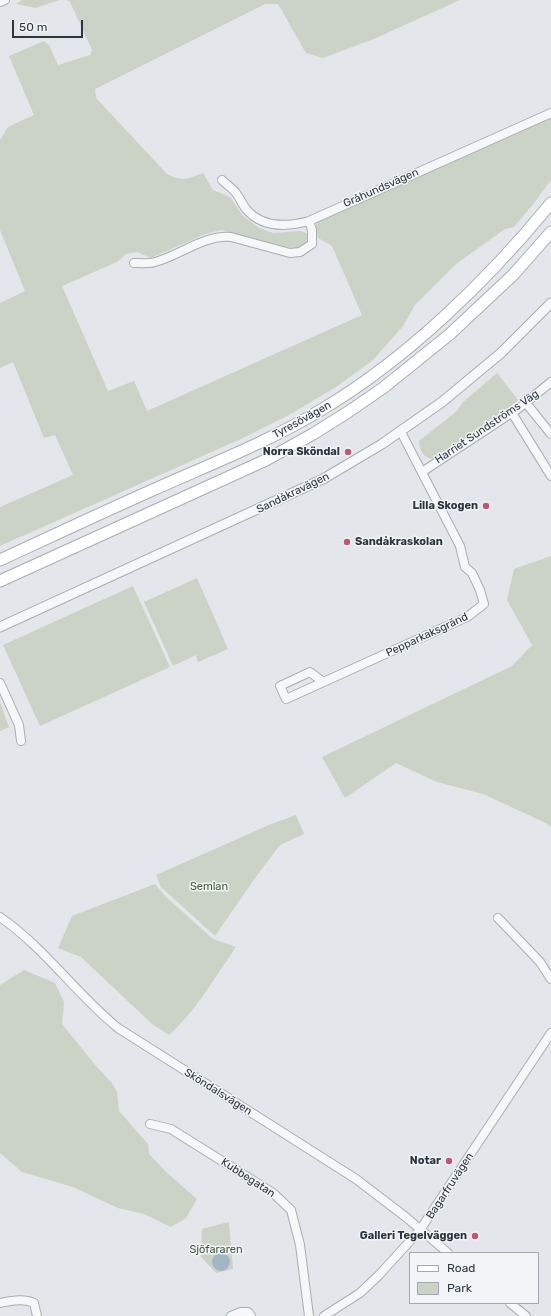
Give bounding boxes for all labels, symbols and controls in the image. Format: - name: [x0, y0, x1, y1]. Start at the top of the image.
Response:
- scale bar: [14, 12, 85, 38]
- text: 50 m: [19, 20, 47, 34]
- street label: Gråhundsvägen: [341, 166, 421, 210]
- street label: Harriet Sundströms Väg: [433, 387, 541, 467]
- street label: Tyresövägen: [270, 399, 334, 441]
- place label: Norra Sköndal: [263, 445, 340, 459]
- marker: Norra Sköndal: [343, 447, 353, 457]
- street label: Sandåkravägen: [254, 470, 332, 516]
- place label: Lilla Skogen: [412, 499, 478, 513]
- marker: Lilla Skogen: [481, 501, 491, 511]
- place label: Sandåkraskolan: [355, 535, 443, 549]
- marker: Sandåkraskolan: [342, 537, 352, 547]
- street label: Pepparkaksgränd: [384, 610, 470, 660]
- park label: Semlan: [190, 880, 228, 894]
- street label: Sköndalsvägen: [182, 1066, 254, 1118]
- street label: Bagarfruvägen: [424, 1150, 476, 1222]
- place label: Notar: [410, 1154, 441, 1168]
- street label: Kubbegatan: [218, 1156, 278, 1200]
- marker: Notar: [444, 1156, 454, 1166]
- place label: Galleri Tegelväggen: [360, 1229, 467, 1243]
- marker: Galleri Tegelväggen: [470, 1231, 480, 1241]
- park label: Sjöfararen: [189, 1243, 243, 1257]
- legend: [409, 1252, 539, 1304]
- text: Road: [447, 1261, 475, 1275]
- text: Park: [447, 1281, 472, 1295]

